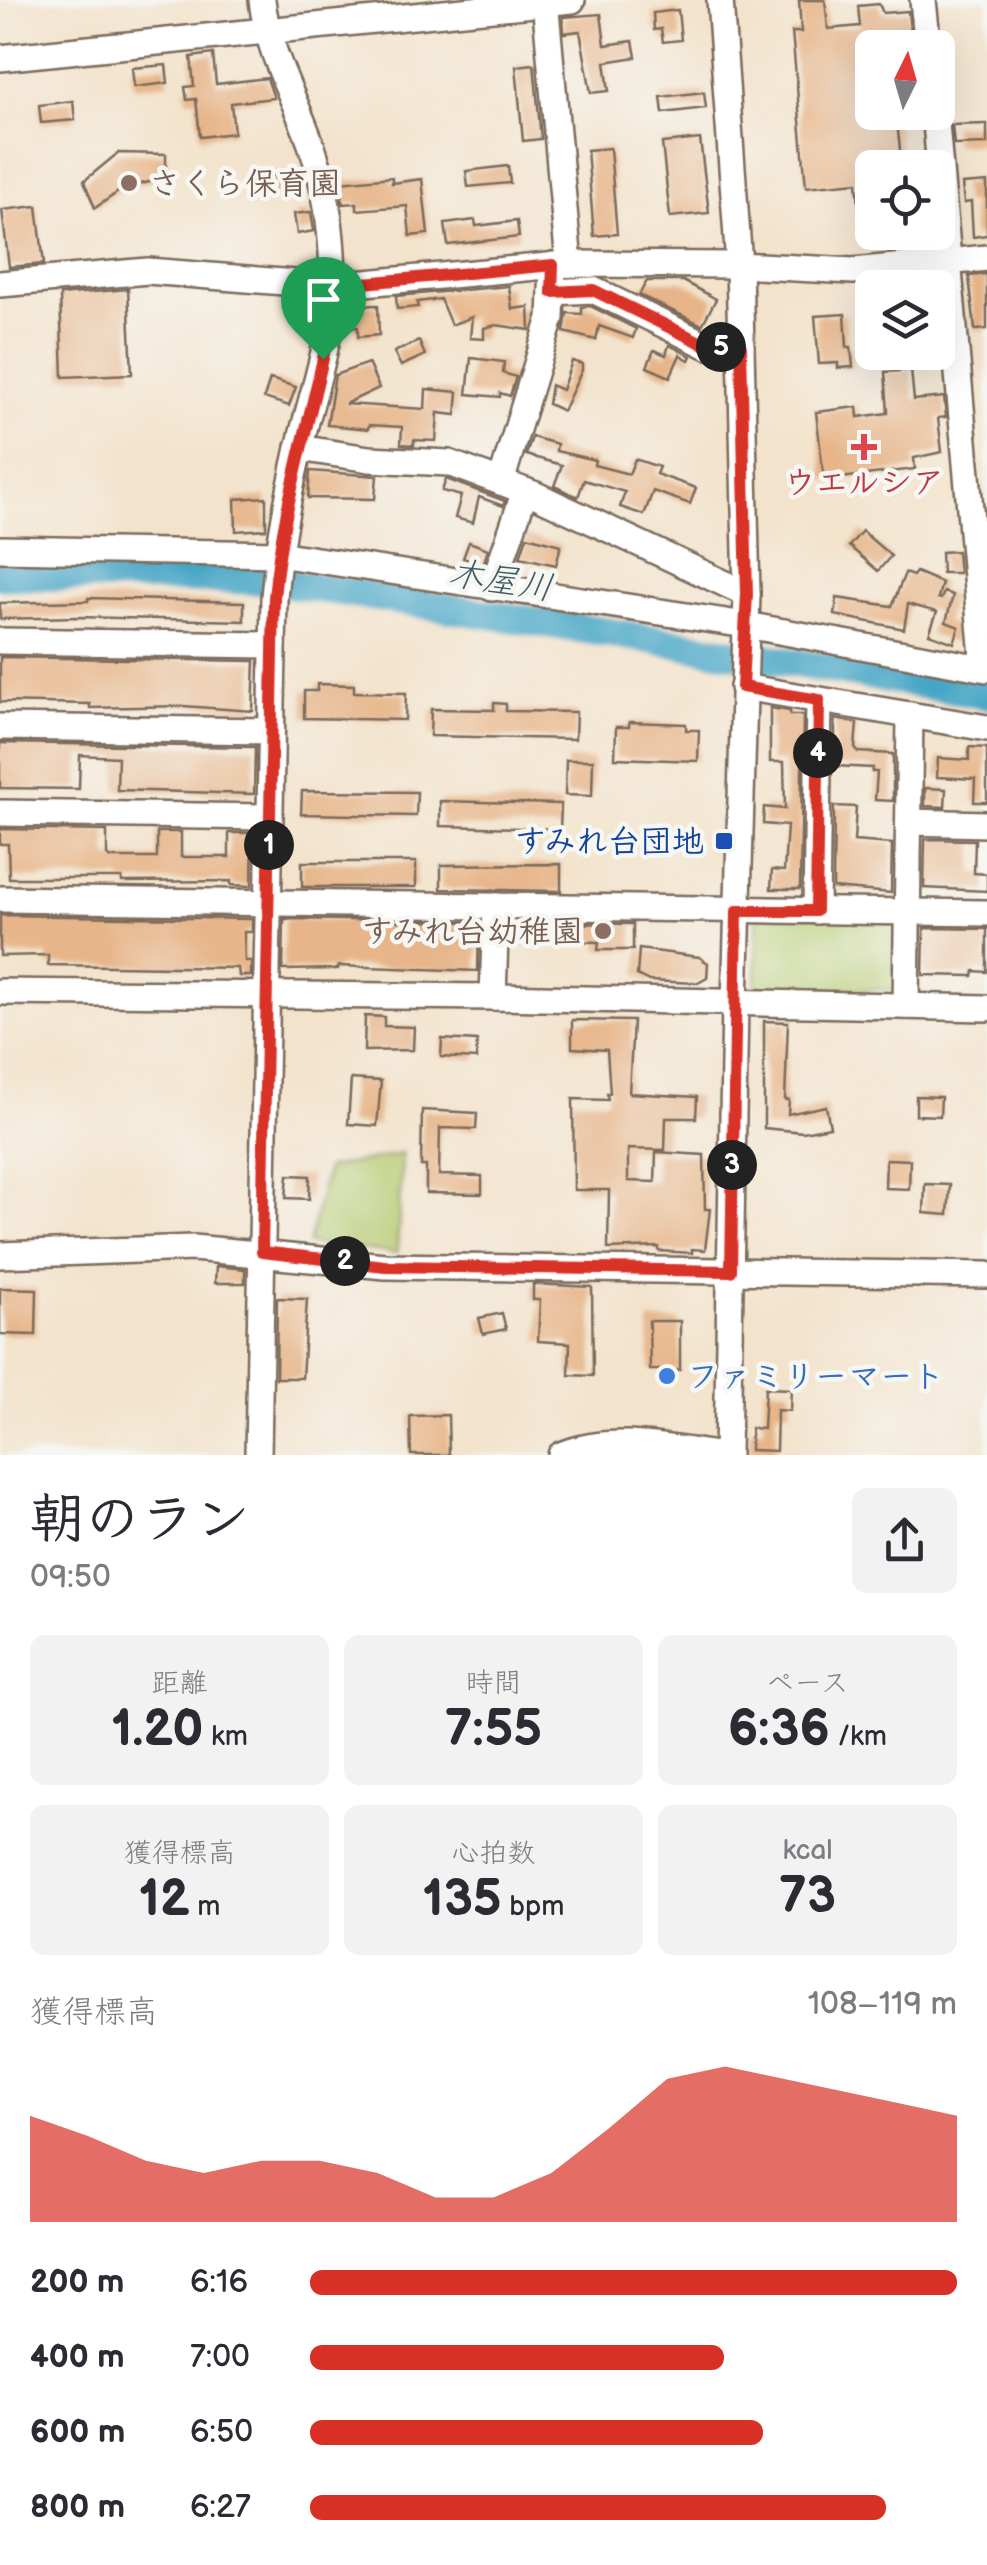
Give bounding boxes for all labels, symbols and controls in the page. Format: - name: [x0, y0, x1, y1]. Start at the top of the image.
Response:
- north arrow: [855, 30, 955, 130]
- map controls: [855, 30, 955, 370]
- button: locate: [855, 150, 955, 250]
- place label: さくら保育園: [149, 165, 341, 204]
- marker: さくら保育園: [118, 172, 140, 194]
- pin: [281, 257, 366, 360]
- button: layers: [855, 270, 955, 370]
- icon: arrive: [296, 272, 351, 327]
- pin: 5: [696, 322, 746, 372]
- text: 5: [713, 330, 729, 363]
- marker: ウエルシア: [853, 436, 875, 458]
- place label: ウエルシア: [784, 464, 944, 503]
- water label: 木屋川: [446, 552, 556, 611]
- pin: 4: [793, 728, 843, 778]
- text: 4: [810, 736, 826, 769]
- pin: 1: [244, 820, 294, 870]
- place label: すみれ台団地: [515, 823, 704, 862]
- text: 1: [263, 828, 275, 861]
- marker: すみれ台団地: [713, 830, 735, 852]
- place label: すみれ台幼稚園: [362, 913, 583, 952]
- marker: すみれ台幼稚園: [592, 920, 614, 942]
- pin: 3: [707, 1140, 757, 1190]
- text: 3: [724, 1148, 740, 1181]
- pin: 2: [320, 1236, 370, 1286]
- text: 2: [337, 1244, 353, 1277]
- place label: ファミリーマート: [687, 1358, 944, 1397]
- marker: ファミリーマート: [656, 1365, 678, 1387]
- text: 朝のラン: [30, 1487, 250, 1554]
- button: share: [852, 1488, 957, 1593]
- text: 09:50: [30, 1558, 111, 1597]
- text: 距離: [151, 1667, 208, 1700]
- text: 時間: [465, 1667, 522, 1700]
- text: ペース: [766, 1667, 849, 1700]
- text: 1.20: [111, 1700, 203, 1760]
- text: 7:55: [445, 1700, 542, 1760]
- text: 6:36: [728, 1700, 830, 1760]
- text: km: [203, 1720, 248, 1753]
- text: /km: [830, 1720, 887, 1753]
- text: kcal: [782, 1834, 833, 1867]
- text: 獲得標高: [123, 1837, 236, 1870]
- text: 心拍数: [451, 1837, 536, 1870]
- text: 73: [779, 1867, 836, 1927]
- text: 12: [139, 1870, 190, 1930]
- text: 135: [423, 1870, 502, 1930]
- text: m: [190, 1890, 220, 1923]
- text: bpm: [502, 1890, 564, 1923]
- text: 108–119 m: [808, 1985, 957, 2024]
- text: 獲得標高: [30, 1993, 158, 2032]
- text: 200 m: [30, 2263, 124, 2302]
- text: 6:16: [190, 2263, 248, 2302]
- text: 400 m: [30, 2338, 125, 2377]
- text: 7:00: [190, 2338, 250, 2377]
- text: 600 m: [30, 2413, 125, 2452]
- text: 6:50: [190, 2413, 253, 2452]
- text: 800 m: [30, 2488, 125, 2527]
- text: 6:27: [190, 2488, 251, 2527]

